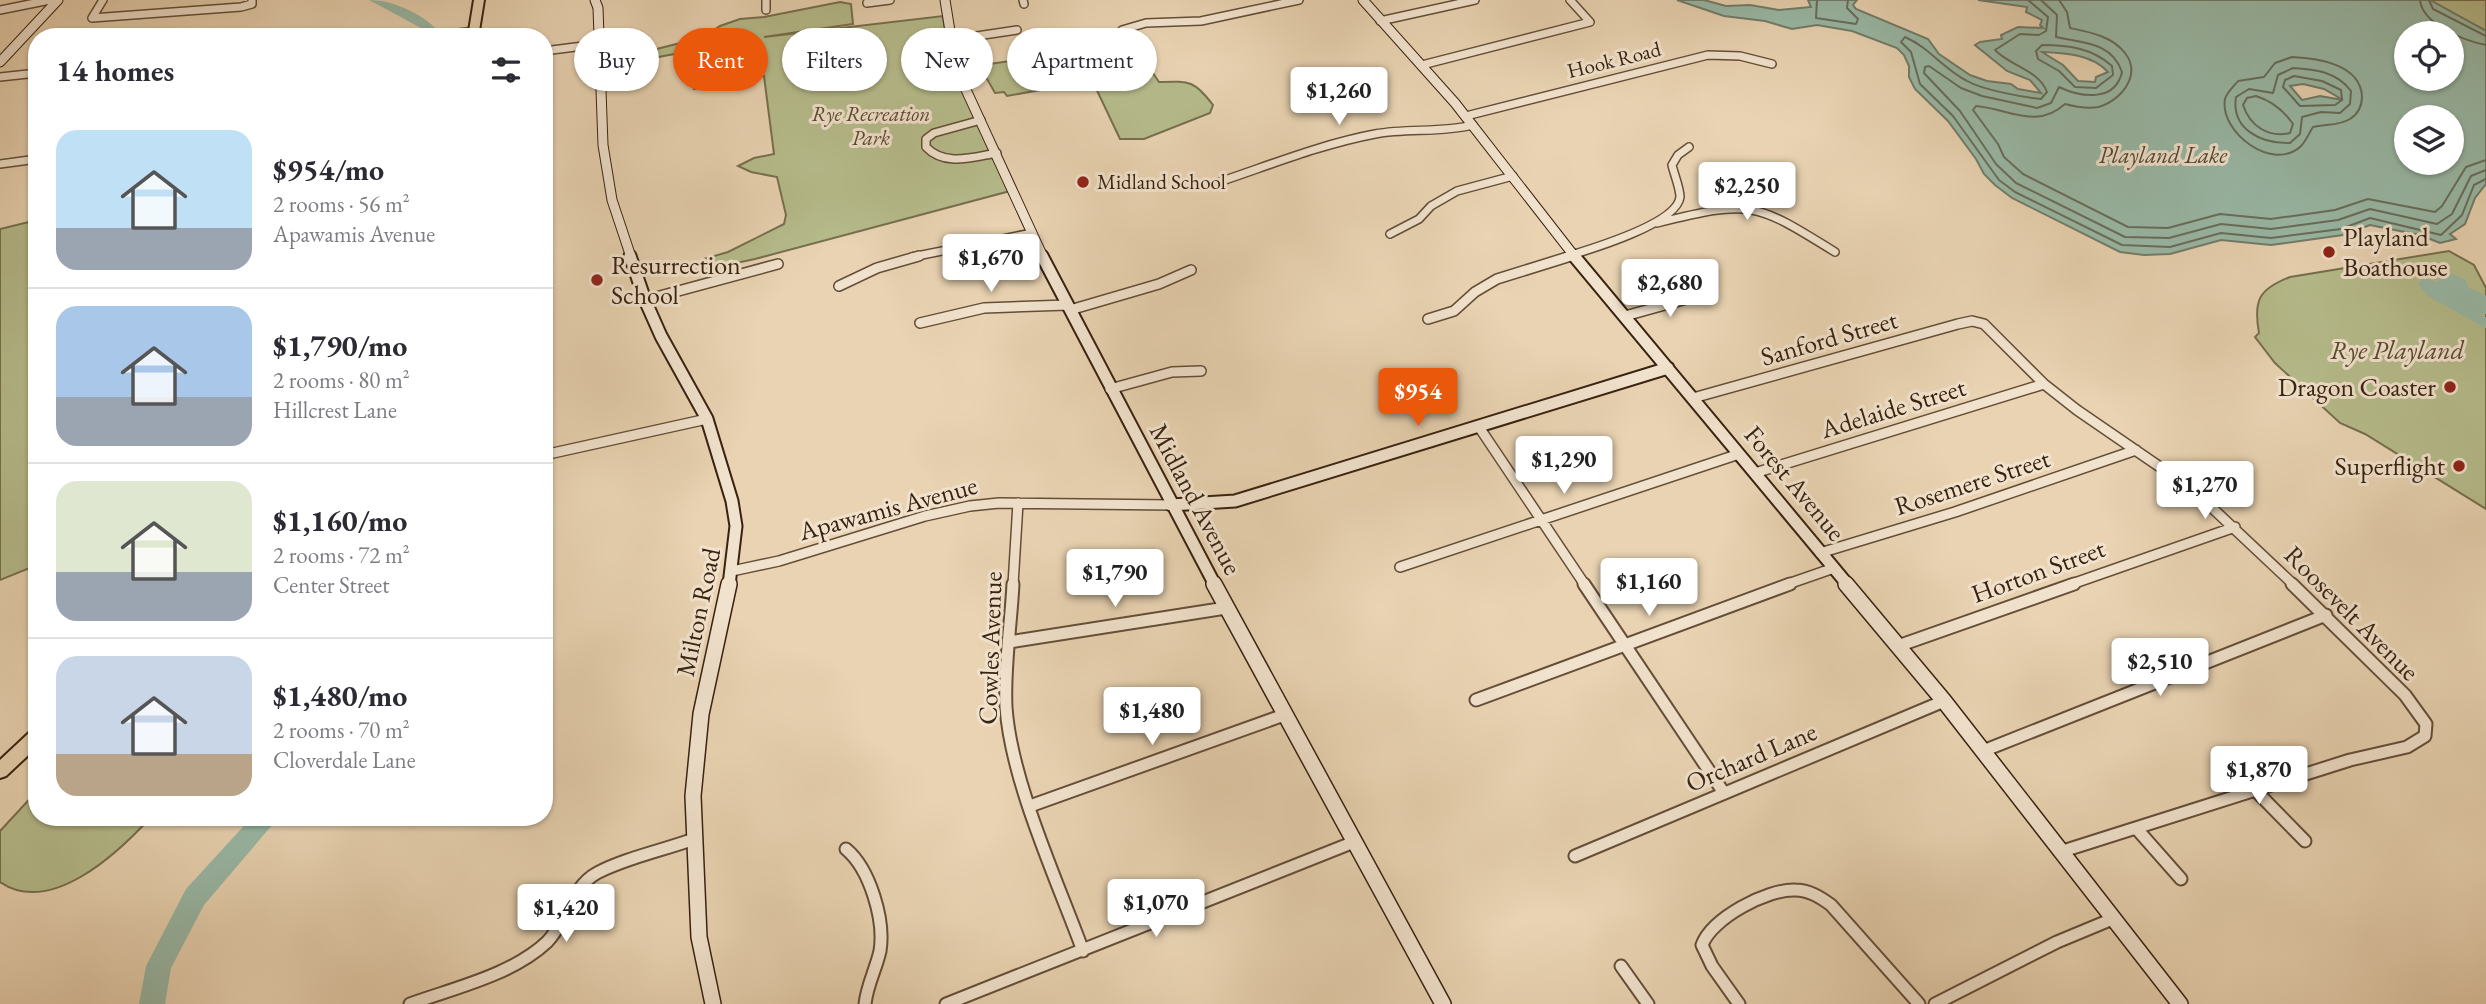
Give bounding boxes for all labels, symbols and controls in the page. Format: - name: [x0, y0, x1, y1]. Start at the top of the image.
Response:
- map controls: [2394, 21, 2464, 175]
- button: locate: [2394, 21, 2464, 91]
- chip: Buy: [574, 28, 659, 91]
- chip: Rent: [673, 28, 768, 91]
- chip: Filters: [782, 28, 887, 91]
- chip: New: [901, 28, 993, 91]
- chip: Apartment: [1007, 28, 1157, 91]
- street label: Hook Road: [1564, 35, 1664, 84]
- text: 14 homes: [56, 51, 174, 90]
- icon: filters: [487, 51, 525, 89]
- pin: $1,260: [1282, 68, 1396, 127]
- text: $1,260: [1307, 75, 1371, 105]
- park label: Rye Recreation Park: [812, 100, 930, 151]
- button: layers: [2394, 105, 2464, 175]
- water label: Playland Lake: [2099, 140, 2228, 170]
- text: $954/mo: [273, 150, 384, 189]
- icon: home: [112, 158, 196, 242]
- pin: $2,250: [1690, 162, 1804, 222]
- place label: Midland School: [1097, 168, 1226, 195]
- text: $2,250: [1715, 170, 1779, 200]
- marker: Midland School: [1075, 174, 1091, 190]
- text: 2 rooms · 56 m²: [273, 189, 410, 219]
- text: Apawamis Avenue: [273, 219, 435, 249]
- place label: Playland Boathouse: [2343, 220, 2448, 284]
- pin: $1,670: [934, 234, 1048, 294]
- text: $1,670: [959, 242, 1023, 272]
- marker: Playland Boathouse: [2321, 244, 2337, 260]
- place label: Resurrection School: [611, 248, 741, 312]
- pin: $2,680: [1613, 260, 1727, 319]
- text: $2,680: [1638, 267, 1702, 297]
- marker: Resurrection School: [589, 272, 605, 288]
- street label: Sanford Street: [1757, 302, 1901, 374]
- text: $1,790/mo: [273, 326, 407, 365]
- park label: Rye Playland: [2330, 333, 2465, 367]
- icon: home: [112, 334, 196, 418]
- text: 2 rooms · 80 m²: [273, 365, 410, 395]
- pin: $954: [1377, 368, 1459, 428]
- street label: Adelaide Street: [1815, 370, 1970, 446]
- place label: Dragon Coaster: [2278, 370, 2436, 404]
- text: $954: [1394, 376, 1442, 406]
- marker: Dragon Coaster: [2442, 379, 2458, 395]
- text: Hillcrest Lane: [273, 395, 397, 425]
- street label: Midland Avenue: [1142, 418, 1250, 580]
- street label: Forest Avenue: [1737, 418, 1853, 548]
- pin: $1,290: [1507, 436, 1621, 496]
- street label: Rosemere Street: [1890, 441, 2054, 523]
- text: $1,290: [1532, 444, 1596, 474]
- place label: Superflight: [2334, 449, 2445, 483]
- marker: Superflight: [2451, 458, 2467, 474]
- pin: $1,270: [2148, 462, 2262, 521]
- street label: Apawamis Avenue: [794, 468, 981, 548]
- text: $1,270: [2173, 469, 2237, 499]
- text: $1,160/mo: [273, 501, 407, 540]
- icon: home: [112, 509, 196, 593]
- street label: Horton Street: [1967, 531, 2109, 611]
- street label: Roosevelt Avenue: [2277, 538, 2427, 688]
- text: 2 rooms · 72 m²: [273, 540, 410, 570]
- street label: Milton Road: [668, 544, 728, 679]
- pin: $1,790: [1058, 550, 1172, 609]
- text: $1,790: [1083, 557, 1147, 587]
- pin: $1,160: [1592, 558, 1706, 618]
- text: $1,160: [1617, 566, 1681, 596]
- text: Center Street: [273, 570, 389, 600]
- street label: Cowles Avenue: [970, 571, 1010, 725]
- pin: $2,510: [2103, 638, 2217, 698]
- text: $2,510: [2128, 646, 2192, 676]
- text: $1,480/mo: [273, 676, 407, 715]
- icon: home: [112, 684, 196, 768]
- pin: $1,480: [1095, 688, 1209, 747]
- text: $1,480: [1120, 695, 1184, 725]
- street label: Orchard Lane: [1680, 714, 1822, 800]
- text: 2 rooms · 70 m²: [273, 715, 410, 745]
- text: Cloverdale Lane: [273, 745, 416, 775]
- pin: $1,870: [2202, 746, 2316, 806]
- text: $1,870: [2227, 754, 2291, 784]
- pin: $1,070: [1099, 880, 1213, 939]
- pin: $1,420: [509, 884, 623, 944]
- text: $1,070: [1124, 887, 1188, 917]
- text: $1,420: [534, 892, 598, 922]

